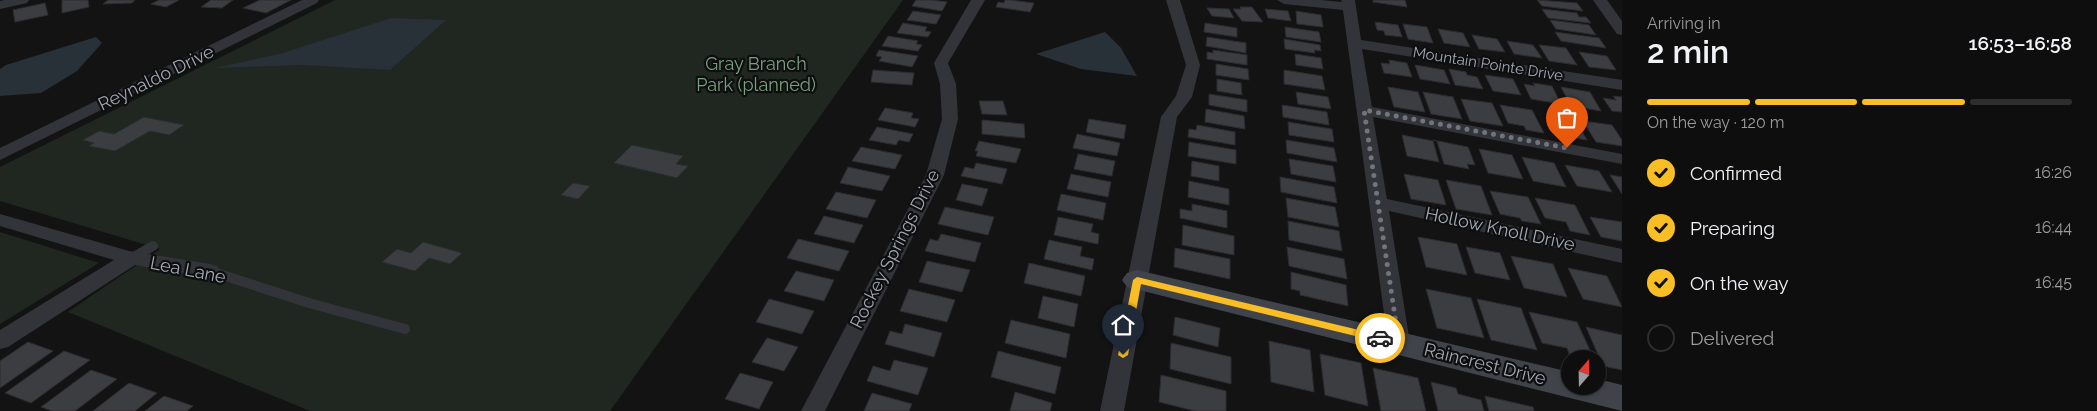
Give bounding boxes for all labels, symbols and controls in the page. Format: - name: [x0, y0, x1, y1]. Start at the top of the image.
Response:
- text: Arriving in: [1647, 14, 1721, 33]
- text: 16:53–16:58: [1969, 32, 2072, 54]
- text: 2 min: [1647, 33, 1729, 70]
- street label: Reynaldo Drive: [94, 40, 217, 115]
- street label: Mountain Pointe Drive: [1412, 43, 1565, 85]
- park label: Gray Branch Park (planned): [696, 53, 816, 95]
- pin: [1546, 97, 1588, 148]
- icon: bag: [1553, 104, 1581, 132]
- text: On the way · 120 m: [1647, 113, 1785, 132]
- icon: check: [1647, 159, 1675, 187]
- text: Confirmed: [1690, 162, 1782, 184]
- text: 16:26: [2035, 163, 2072, 182]
- street label: Rockey Springs Drive: [845, 165, 944, 332]
- street label: Hollow Knoll Drive: [1423, 202, 1577, 255]
- icon: check: [1647, 214, 1675, 242]
- text: Preparing: [1690, 217, 1775, 239]
- text: 16:44: [2035, 218, 2072, 237]
- street label: Lea Lane: [148, 252, 228, 287]
- icon: check: [1647, 269, 1675, 297]
- text: On the way: [1690, 272, 1789, 294]
- text: 16:45: [2035, 273, 2072, 292]
- pin: [1102, 304, 1144, 355]
- icon: home: [1109, 311, 1137, 339]
- courier: [1355, 313, 1405, 363]
- icon: car: [1366, 324, 1394, 352]
- text: Delivered: [1690, 327, 1774, 349]
- street label: Raincrest Drive: [1422, 338, 1549, 389]
- north arrow: [1561, 350, 1606, 395]
- map controls: [1561, 350, 1606, 395]

